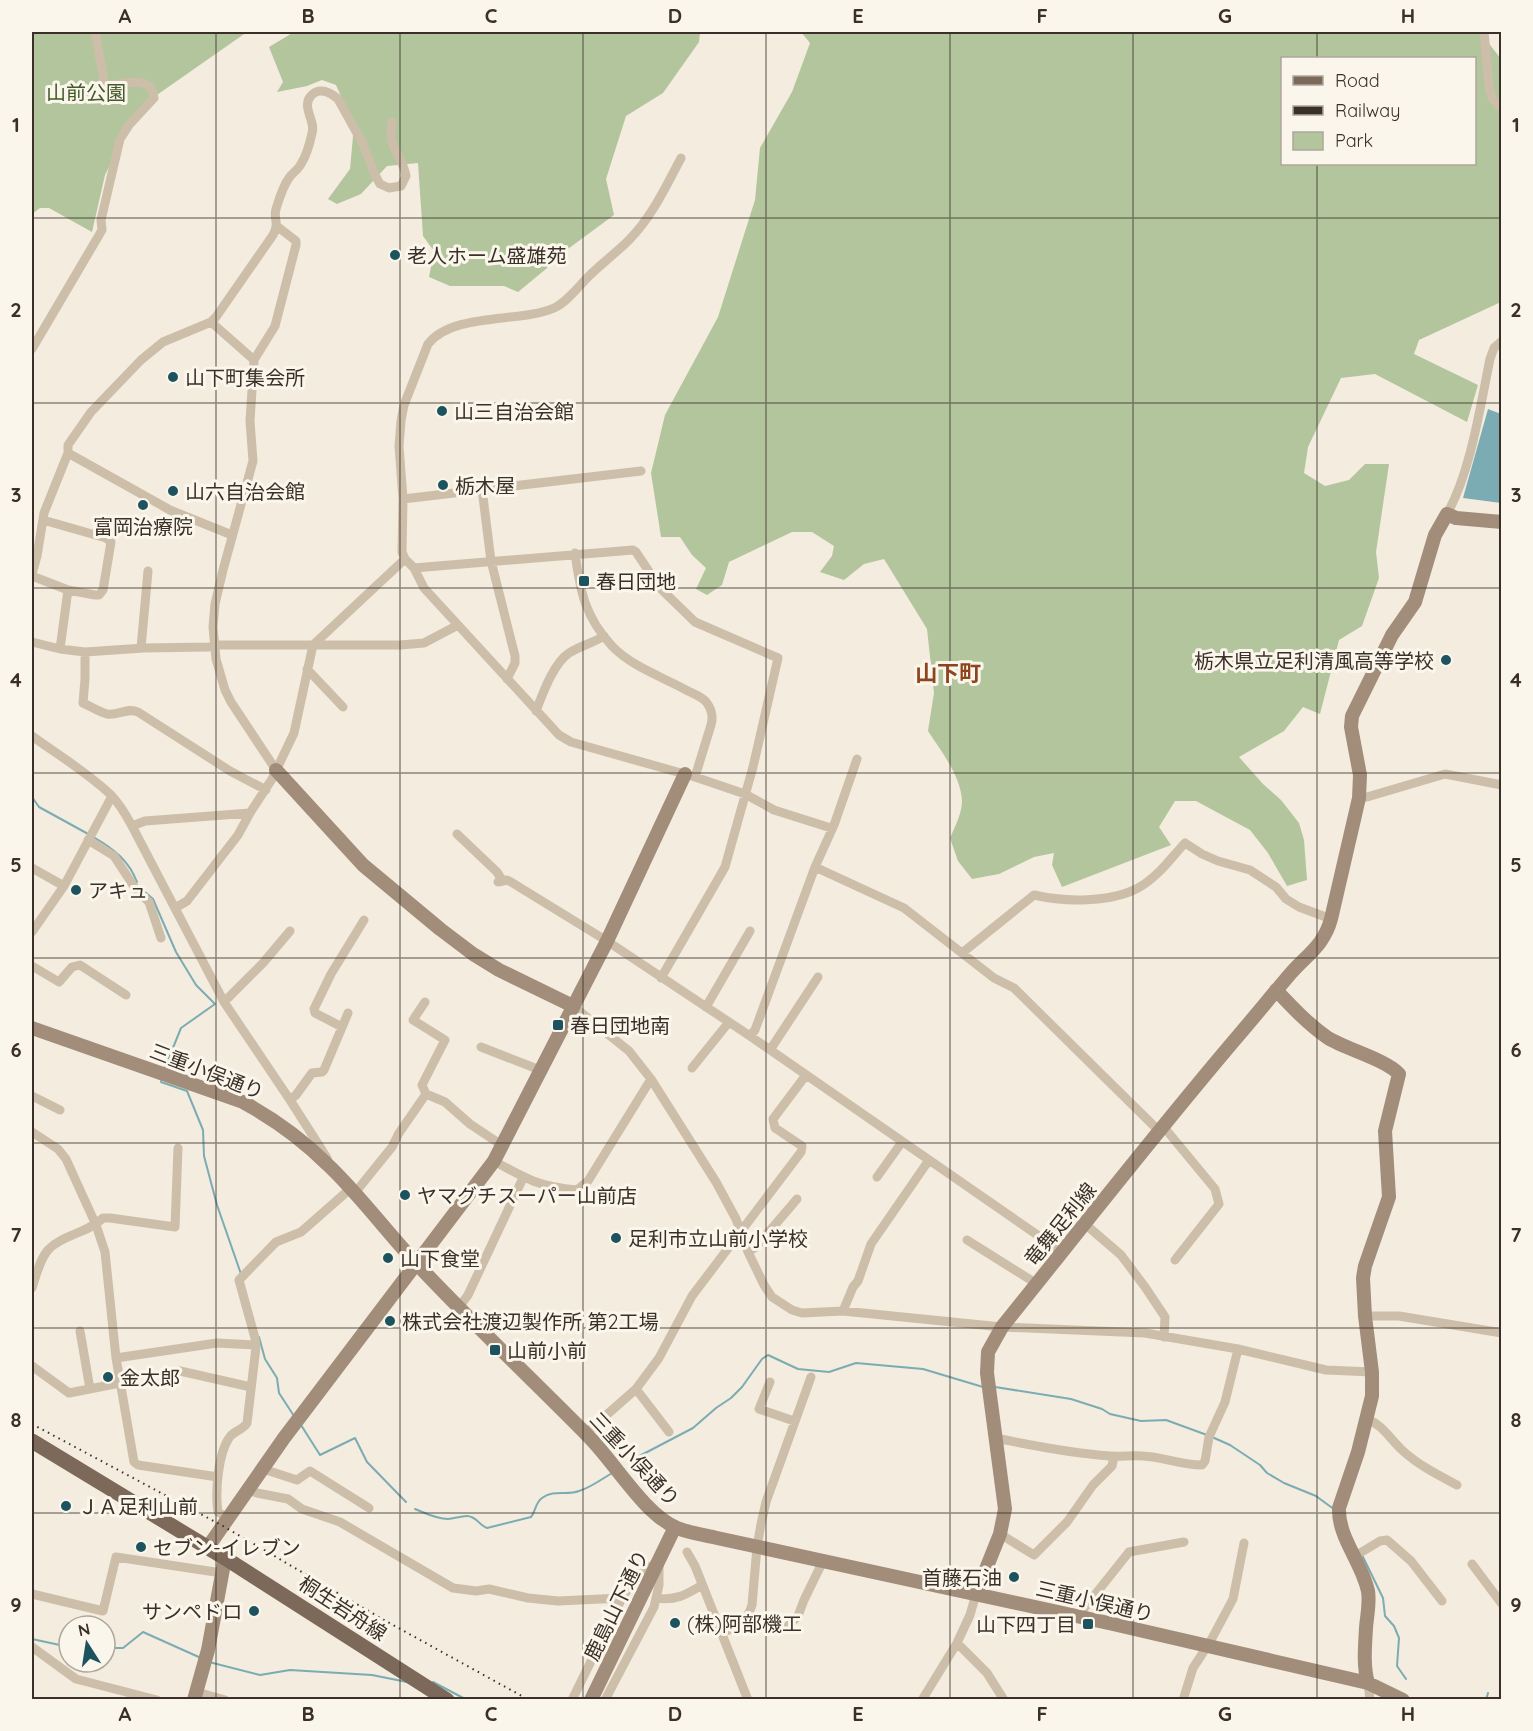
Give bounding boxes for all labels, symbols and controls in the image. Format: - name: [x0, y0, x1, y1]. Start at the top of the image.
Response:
- text: A: [119, 3, 132, 28]
- text: B: [301, 3, 315, 28]
- text: C: [485, 3, 498, 28]
- text: D: [668, 3, 682, 28]
- text: E: [852, 3, 864, 28]
- text: F: [1036, 3, 1048, 28]
- text: G: [1218, 3, 1232, 28]
- text: H: [1401, 3, 1415, 28]
- legend: [1281, 57, 1476, 165]
- text: Road: [1335, 69, 1380, 92]
- park label: 山前公園: [46, 80, 126, 105]
- text: Railway: [1335, 99, 1401, 122]
- text: 1: [12, 112, 20, 137]
- text: 1: [1512, 112, 1520, 137]
- text: Park: [1335, 129, 1373, 152]
- place label: 老人ホーム盛雄苑: [407, 243, 566, 268]
- marker: 老人ホーム盛雄苑: [388, 248, 402, 262]
- text: 2: [10, 297, 22, 322]
- text: 2: [1510, 297, 1522, 322]
- place label: 山下町集会所: [185, 365, 305, 390]
- marker: 山下町集会所: [166, 370, 180, 384]
- place label: 山三自治会館: [454, 399, 574, 424]
- marker: 山三自治会館: [435, 404, 449, 418]
- place label: 栃木屋: [455, 473, 515, 498]
- marker: 栃木屋: [436, 478, 450, 492]
- place label: 山六自治会館: [185, 479, 305, 504]
- text: 3: [11, 482, 21, 507]
- text: 3: [1511, 482, 1521, 507]
- marker: 山六自治会館: [166, 484, 180, 498]
- marker: 富岡治療院: [136, 498, 150, 512]
- place label: 富岡治療院: [93, 514, 193, 539]
- place label: 春日団地: [596, 569, 676, 594]
- marker: 春日団地: [577, 574, 591, 588]
- place label: 栃木県立足利清風高等学校: [1194, 648, 1434, 673]
- marker: 栃木県立足利清風高等学校: [1439, 653, 1453, 667]
- district label: 山下町: [915, 659, 981, 687]
- text: 4: [10, 667, 22, 692]
- text: 4: [1510, 667, 1522, 692]
- text: 5: [10, 852, 22, 877]
- text: 5: [1510, 852, 1522, 877]
- place label: アキュ: [88, 878, 148, 903]
- marker: アキュ: [69, 883, 83, 897]
- place label: 春日団地南: [570, 1013, 670, 1038]
- marker: 春日団地南: [551, 1018, 565, 1032]
- text: 6: [10, 1037, 22, 1062]
- text: 6: [1510, 1037, 1522, 1062]
- street label: 三重小俣通り: [147, 1038, 267, 1104]
- street label: 竜舞足利線: [1019, 1177, 1101, 1271]
- place label: ヤマグチスーパー山前店: [417, 1183, 637, 1208]
- marker: ヤマグチスーパー山前店: [398, 1188, 412, 1202]
- text: 7: [11, 1222, 22, 1247]
- text: 7: [1511, 1222, 1522, 1247]
- place label: 足利市立山前小学校: [628, 1226, 808, 1251]
- marker: 足利市立山前小学校: [609, 1231, 623, 1245]
- place label: 山下食堂: [400, 1246, 480, 1271]
- marker: 山下食堂: [381, 1251, 395, 1265]
- place label: 株式会社渡辺製作所 第2工場: [402, 1309, 659, 1334]
- marker: 株式会社渡辺製作所 第2工場: [383, 1314, 397, 1328]
- place label: 山前小前: [507, 1338, 587, 1363]
- marker: 山前小前: [488, 1343, 502, 1357]
- place label: 金太郎: [120, 1365, 180, 1390]
- marker: 金太郎: [101, 1370, 115, 1384]
- text: 8: [11, 1407, 22, 1432]
- street label: 三重小俣通り: [585, 1407, 685, 1511]
- text: 8: [1511, 1407, 1522, 1432]
- place label: ＪＡ足利山前: [78, 1494, 198, 1519]
- marker: ＪＡ足利山前: [59, 1499, 73, 1513]
- place label: セブン-イレブン: [153, 1535, 301, 1560]
- marker: セブン-イレブン: [134, 1540, 148, 1554]
- street label: 鹿島山下通り: [578, 1546, 654, 1664]
- place label: 首藤石油: [922, 1565, 1002, 1590]
- street label: 桐生岩舟線: [294, 1570, 392, 1646]
- marker: 首藤石油: [1007, 1570, 1021, 1584]
- street label: 三重小俣通り: [1034, 1575, 1156, 1627]
- text: 9: [10, 1592, 22, 1617]
- text: 9: [1510, 1592, 1522, 1617]
- place label: サンペドロ: [142, 1599, 242, 1624]
- marker: サンペドロ: [247, 1604, 261, 1618]
- place label: (株)阿部機工: [687, 1611, 802, 1636]
- place label: 山下四丁目: [976, 1612, 1076, 1637]
- north arrow: [57, 1614, 117, 1674]
- marker: (株)阿部機工: [668, 1616, 682, 1630]
- marker: 山下四丁目: [1081, 1617, 1095, 1631]
- text: N: [76, 1618, 92, 1640]
- text: A: [119, 1701, 132, 1726]
- text: B: [301, 1701, 315, 1726]
- text: C: [485, 1701, 498, 1726]
- text: D: [668, 1701, 682, 1726]
- text: E: [852, 1701, 864, 1726]
- text: F: [1036, 1701, 1048, 1726]
- text: G: [1218, 1701, 1232, 1726]
- text: H: [1401, 1701, 1415, 1726]

